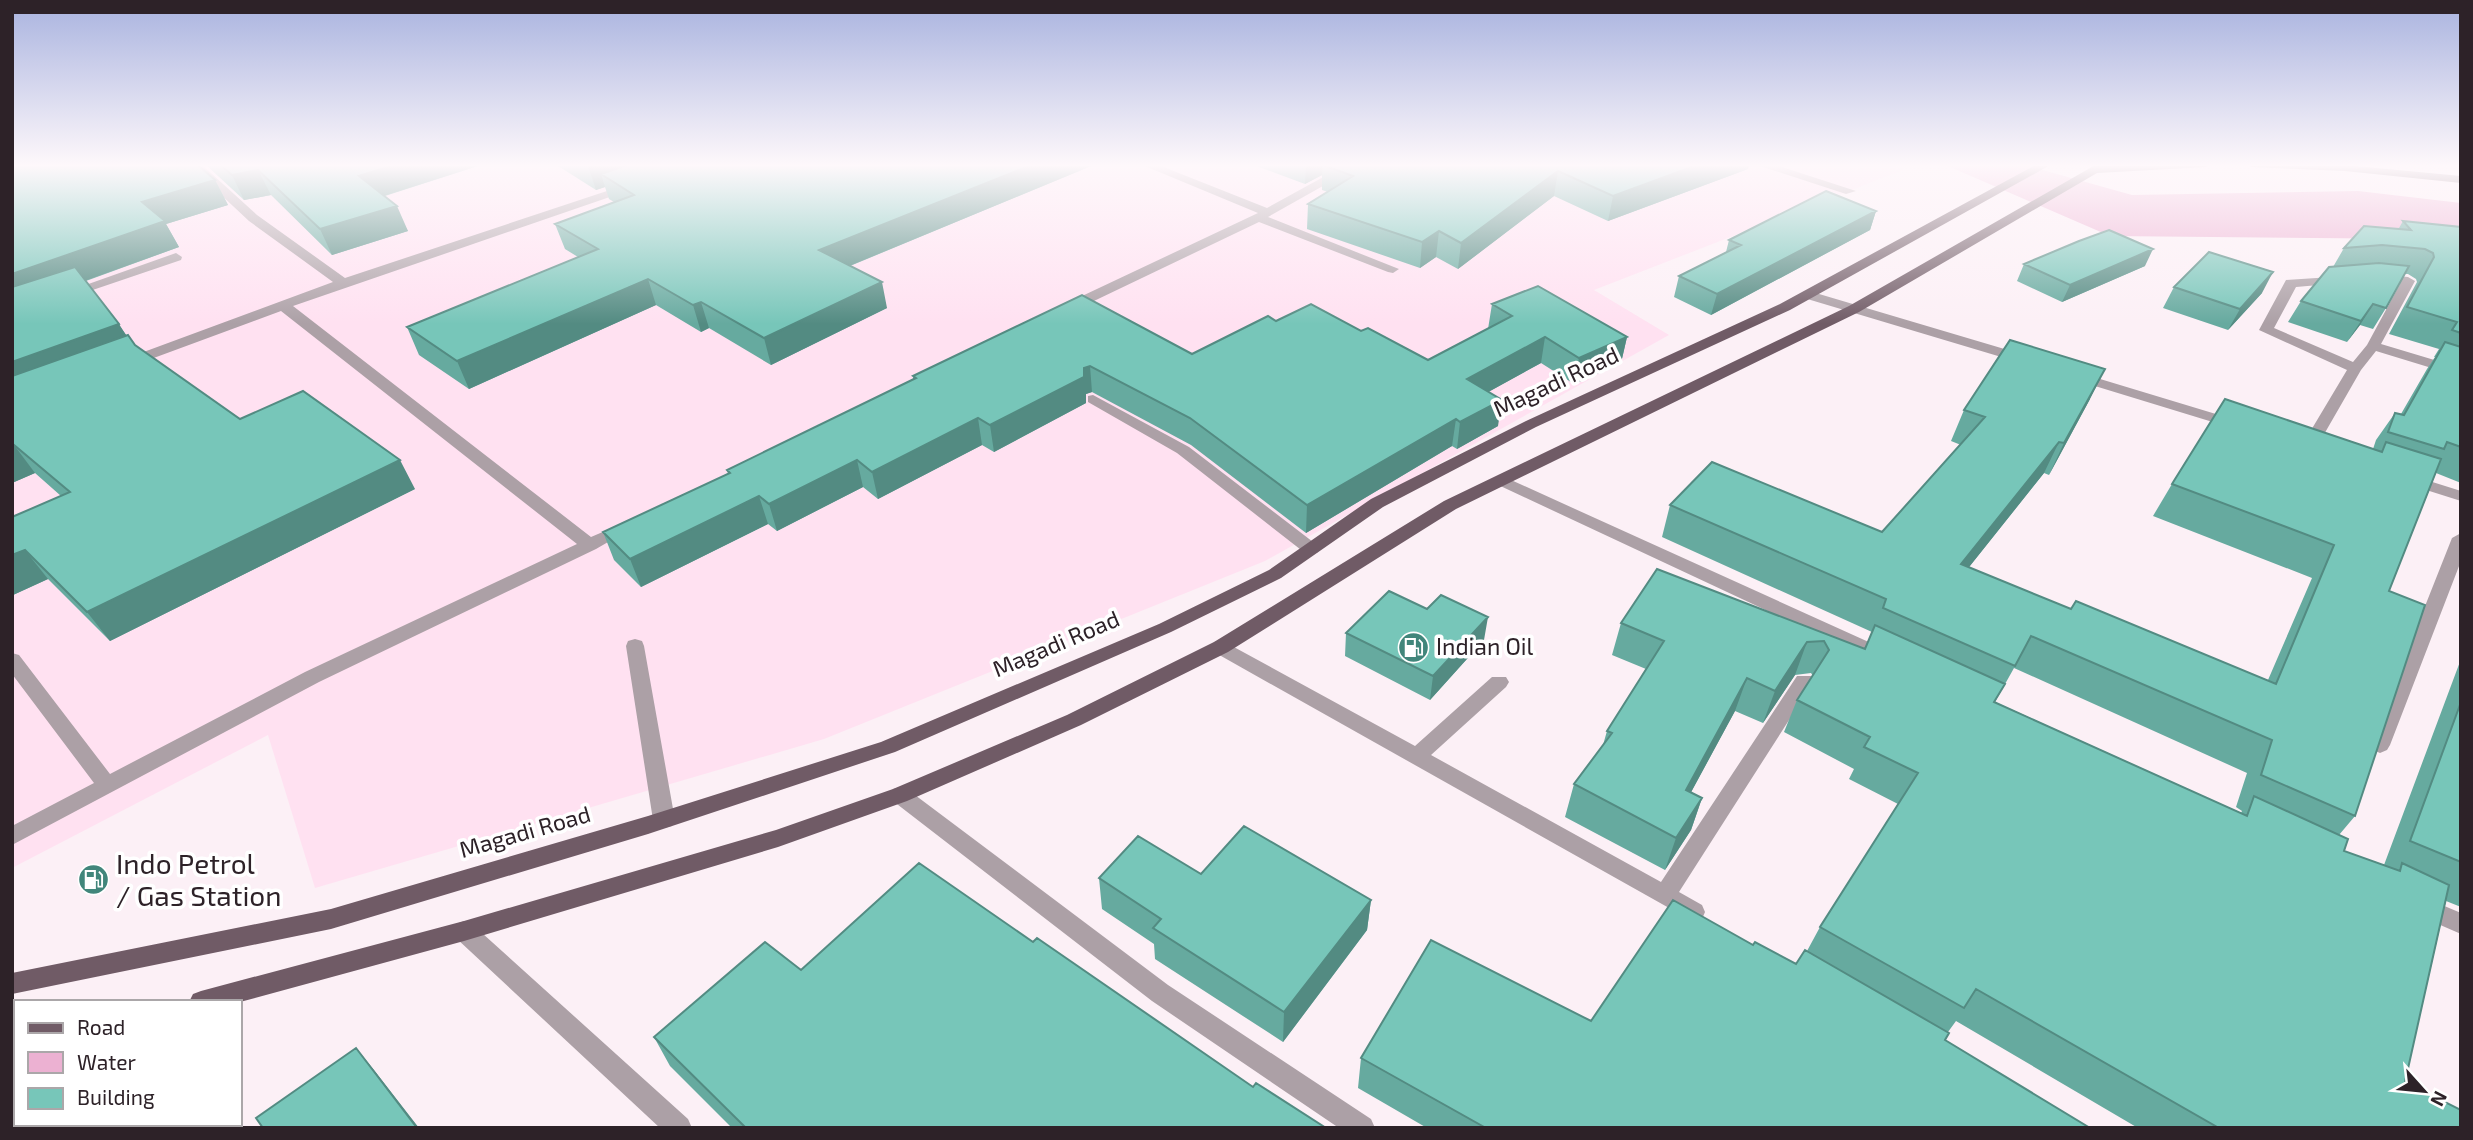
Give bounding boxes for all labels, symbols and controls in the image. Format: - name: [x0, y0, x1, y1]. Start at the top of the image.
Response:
- street label: Magadi Road: [1488, 340, 1623, 422]
- street label: Magadi Road: [988, 604, 1123, 682]
- fuel station icon: Indian Oil: [1396, 630, 1430, 664]
- place label: Indian Oil: [1436, 632, 1533, 660]
- street label: Magadi Road: [456, 799, 594, 863]
- place label: Indo Petrol / Gas Station: [116, 846, 282, 912]
- fuel station icon: Indo Petrol / Gas Station: [76, 863, 110, 897]
- legend: [14, 1000, 242, 1126]
- text: Road: [77, 1014, 125, 1039]
- text: Water: [77, 1049, 136, 1074]
- north arrow: [2389, 1056, 2459, 1126]
- text: Building: [77, 1084, 155, 1109]
- text: N: [2426, 1088, 2453, 1110]

